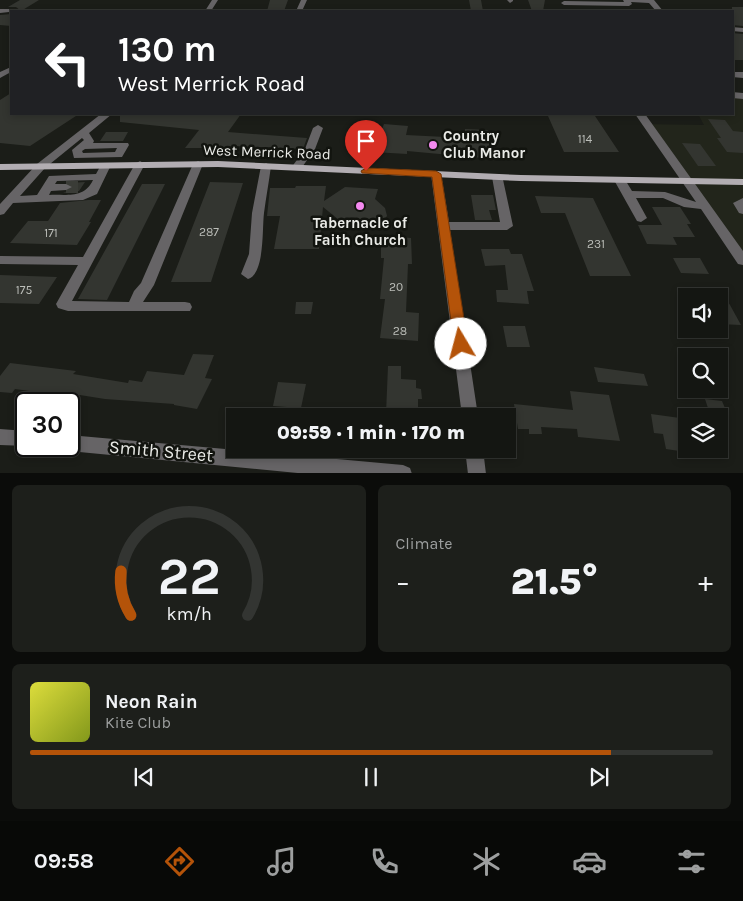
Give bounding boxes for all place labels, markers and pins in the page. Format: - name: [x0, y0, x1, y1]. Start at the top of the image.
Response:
- pin: [345, 120, 387, 171]
- place label: Country Club Manor: [443, 127, 525, 162]
- marker: Country Club Manor: [427, 139, 439, 151]
- marker: Tabernacle of Faith Church: [354, 200, 366, 212]
- place label: Tabernacle of Faith Church: [313, 214, 408, 249]

